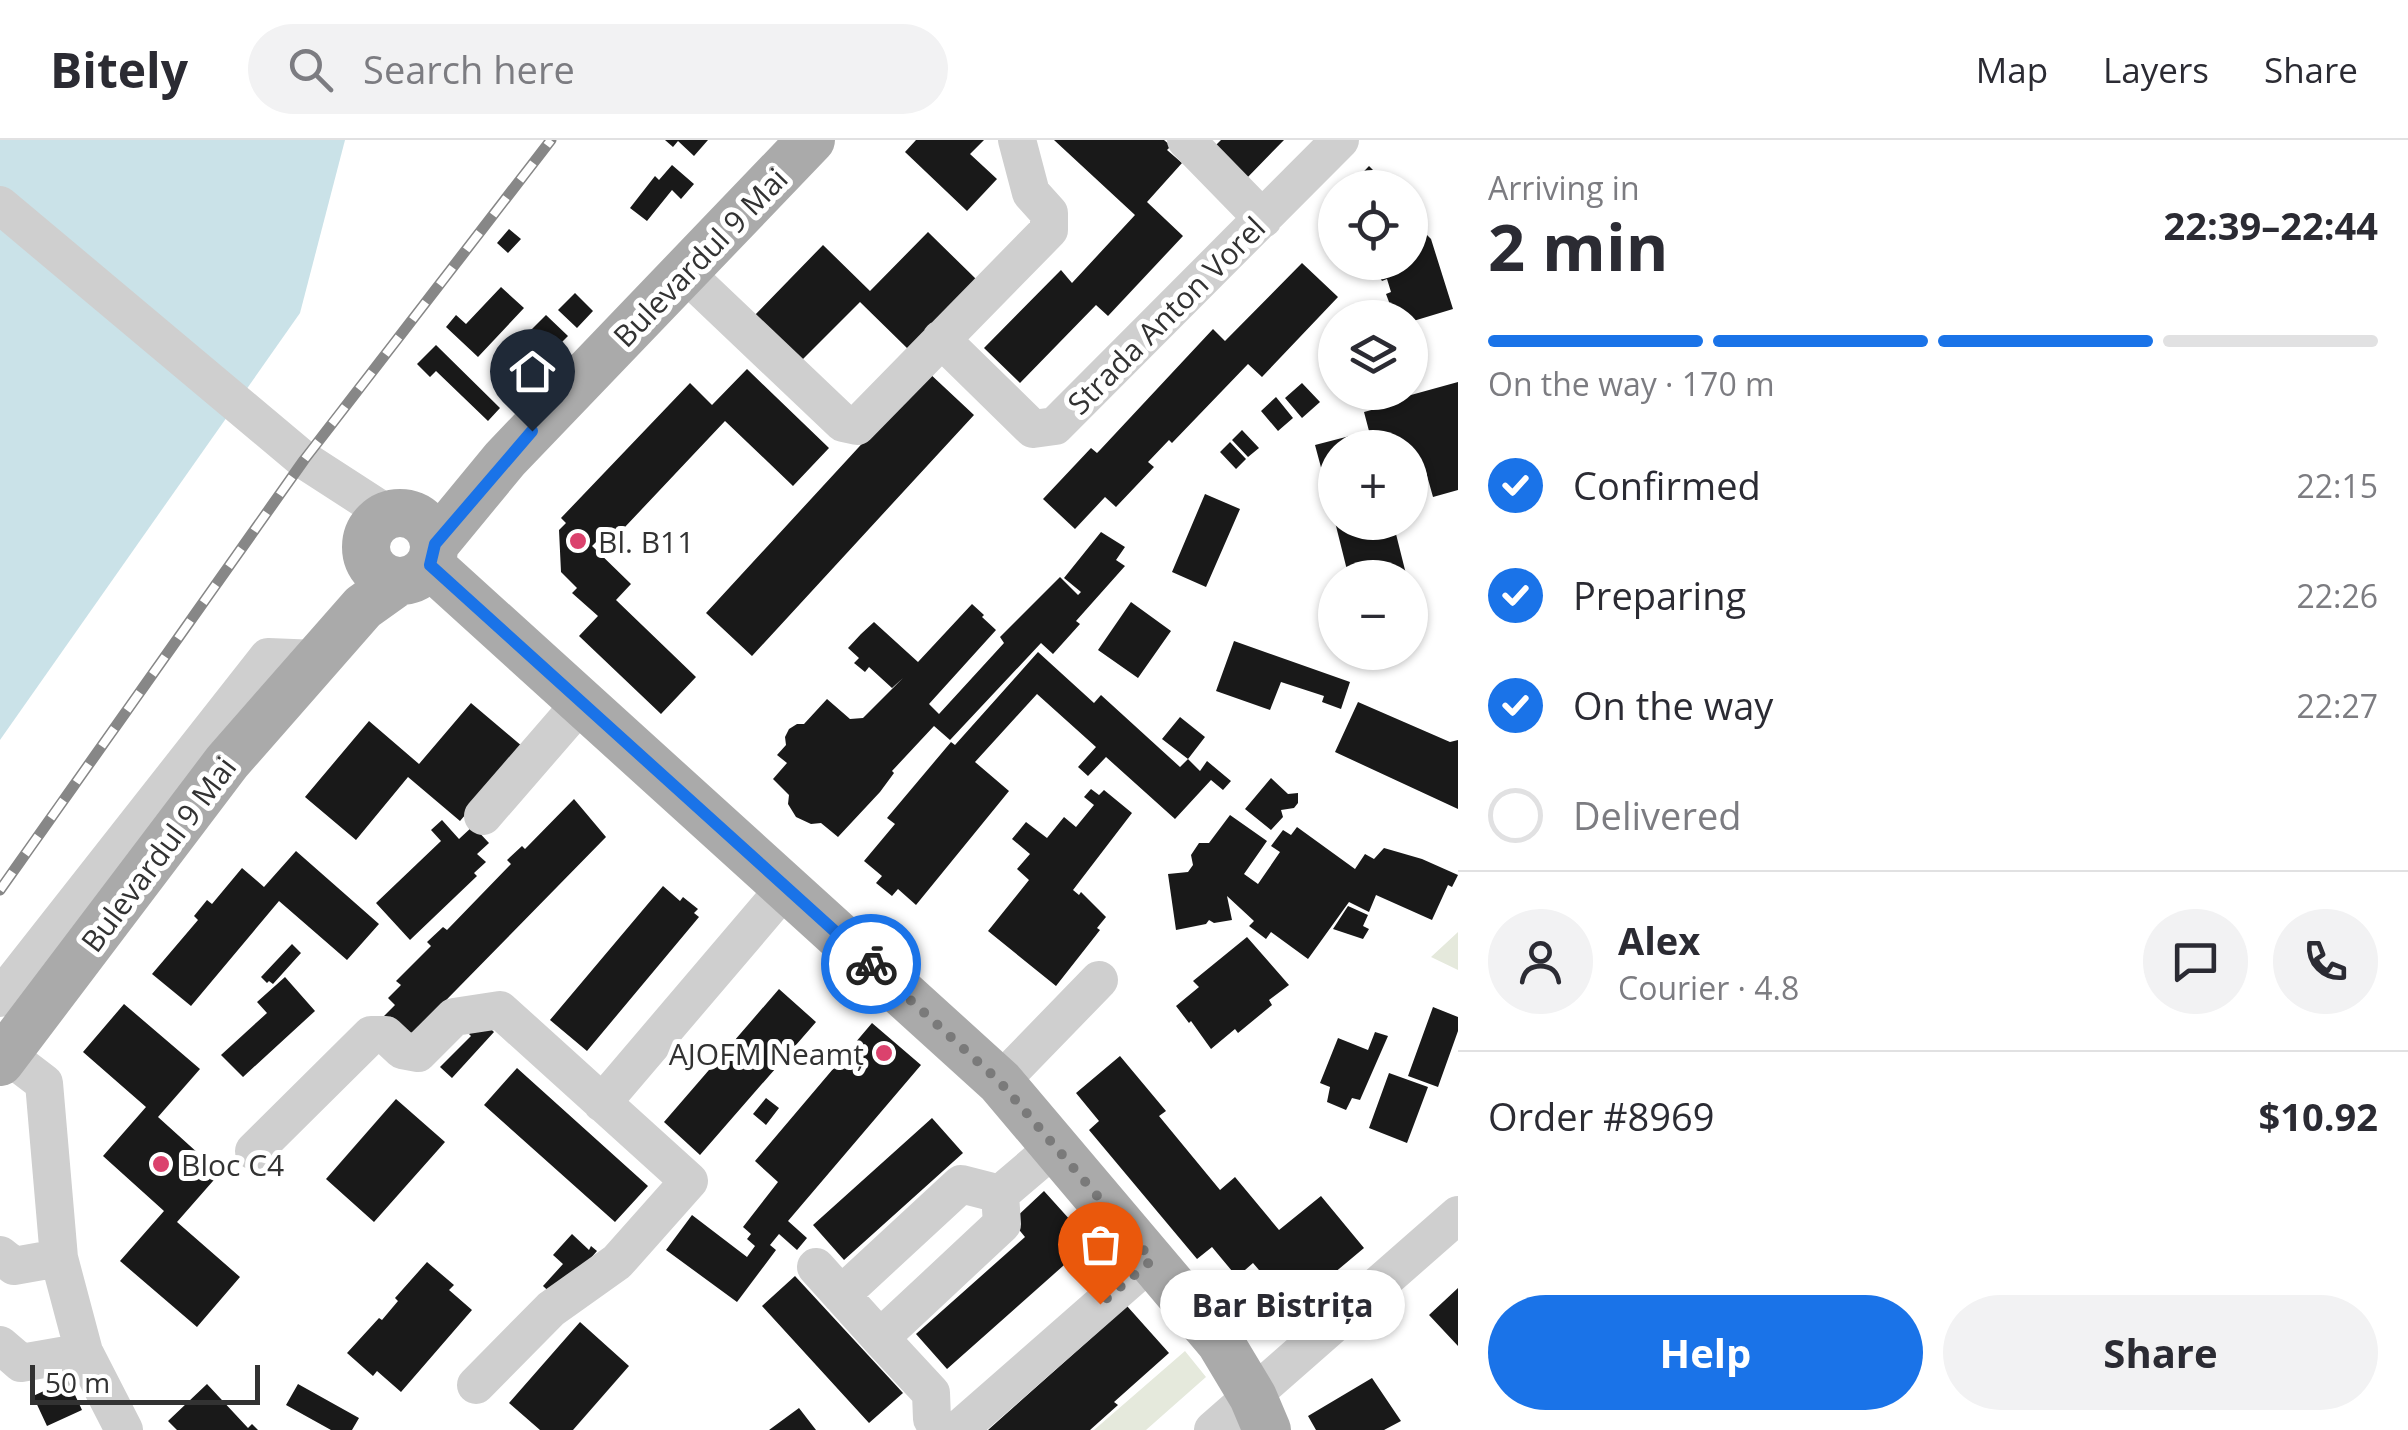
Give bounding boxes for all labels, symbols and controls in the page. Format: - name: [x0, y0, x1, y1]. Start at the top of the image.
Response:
- search box: [248, 24, 948, 114]
- text: Bitely: [50, 37, 188, 102]
- icon: search: [283, 42, 338, 97]
- text: Search here: [363, 43, 575, 95]
- text: Map: [1976, 46, 2048, 93]
- text: Layers: [2103, 46, 2209, 93]
- text: Share: [2264, 46, 2358, 93]
- street label: Bulevardul 9 Mai: [604, 158, 796, 356]
- text: Arriving in: [1488, 166, 1640, 209]
- map controls: [1318, 170, 1428, 670]
- button: locate: [1318, 170, 1428, 280]
- text: 22:39–22:44: [2164, 199, 2378, 251]
- text: 2 min: [1488, 202, 1668, 290]
- street label: Strada Anton Vorel: [1058, 207, 1274, 423]
- button: layers: [1318, 300, 1428, 410]
- pin: [490, 329, 575, 432]
- icon: home: [505, 344, 560, 399]
- text: On the way · 170 m: [1488, 362, 1775, 405]
- button: +: [1318, 430, 1428, 540]
- icon: check: [1488, 458, 1543, 513]
- text: Confirmed: [1573, 459, 1761, 511]
- text: 22:15: [2296, 464, 2378, 507]
- place label: Bl. B11: [598, 521, 694, 562]
- marker: Bl. B11: [567, 530, 589, 552]
- button: −: [1318, 560, 1428, 670]
- icon: check: [1488, 568, 1543, 623]
- text: Preparing: [1573, 569, 1746, 621]
- text: 22:26: [2296, 574, 2378, 617]
- icon: check: [1488, 678, 1543, 733]
- text: On the way: [1573, 679, 1773, 731]
- text: 22:27: [2296, 684, 2378, 727]
- street label: Bulevardul 9 Mai: [71, 748, 245, 960]
- text: Delivered: [1573, 789, 1742, 841]
- button: person: [1488, 909, 1593, 1014]
- button: chat: [2143, 909, 2248, 1014]
- button: phone: [2273, 909, 2378, 1014]
- courier: [821, 914, 921, 1014]
- text: Alex: [1618, 914, 1700, 966]
- icon: bike: [844, 937, 899, 992]
- text: Courier · 4.8: [1618, 966, 1799, 1009]
- place label: AJOFM Neamț: [669, 1033, 864, 1074]
- marker: AJOFM Neamț: [873, 1042, 895, 1064]
- text: Order #8969: [1488, 1090, 1715, 1142]
- text: $10.92: [2259, 1090, 2378, 1142]
- place label: Bloc C4: [181, 1144, 284, 1185]
- marker: Bloc C4: [150, 1153, 172, 1175]
- pin: [1058, 1202, 1143, 1305]
- icon: bag: [1073, 1217, 1128, 1272]
- callout: Bar Bistrița: [1160, 1269, 1405, 1339]
- text: Bar Bistrița: [1191, 1283, 1374, 1326]
- button: Help: [1488, 1295, 1923, 1410]
- button: Share: [1943, 1295, 2378, 1410]
- scale bar: [30, 1360, 260, 1404]
- text: 50 m: [45, 1363, 110, 1401]

